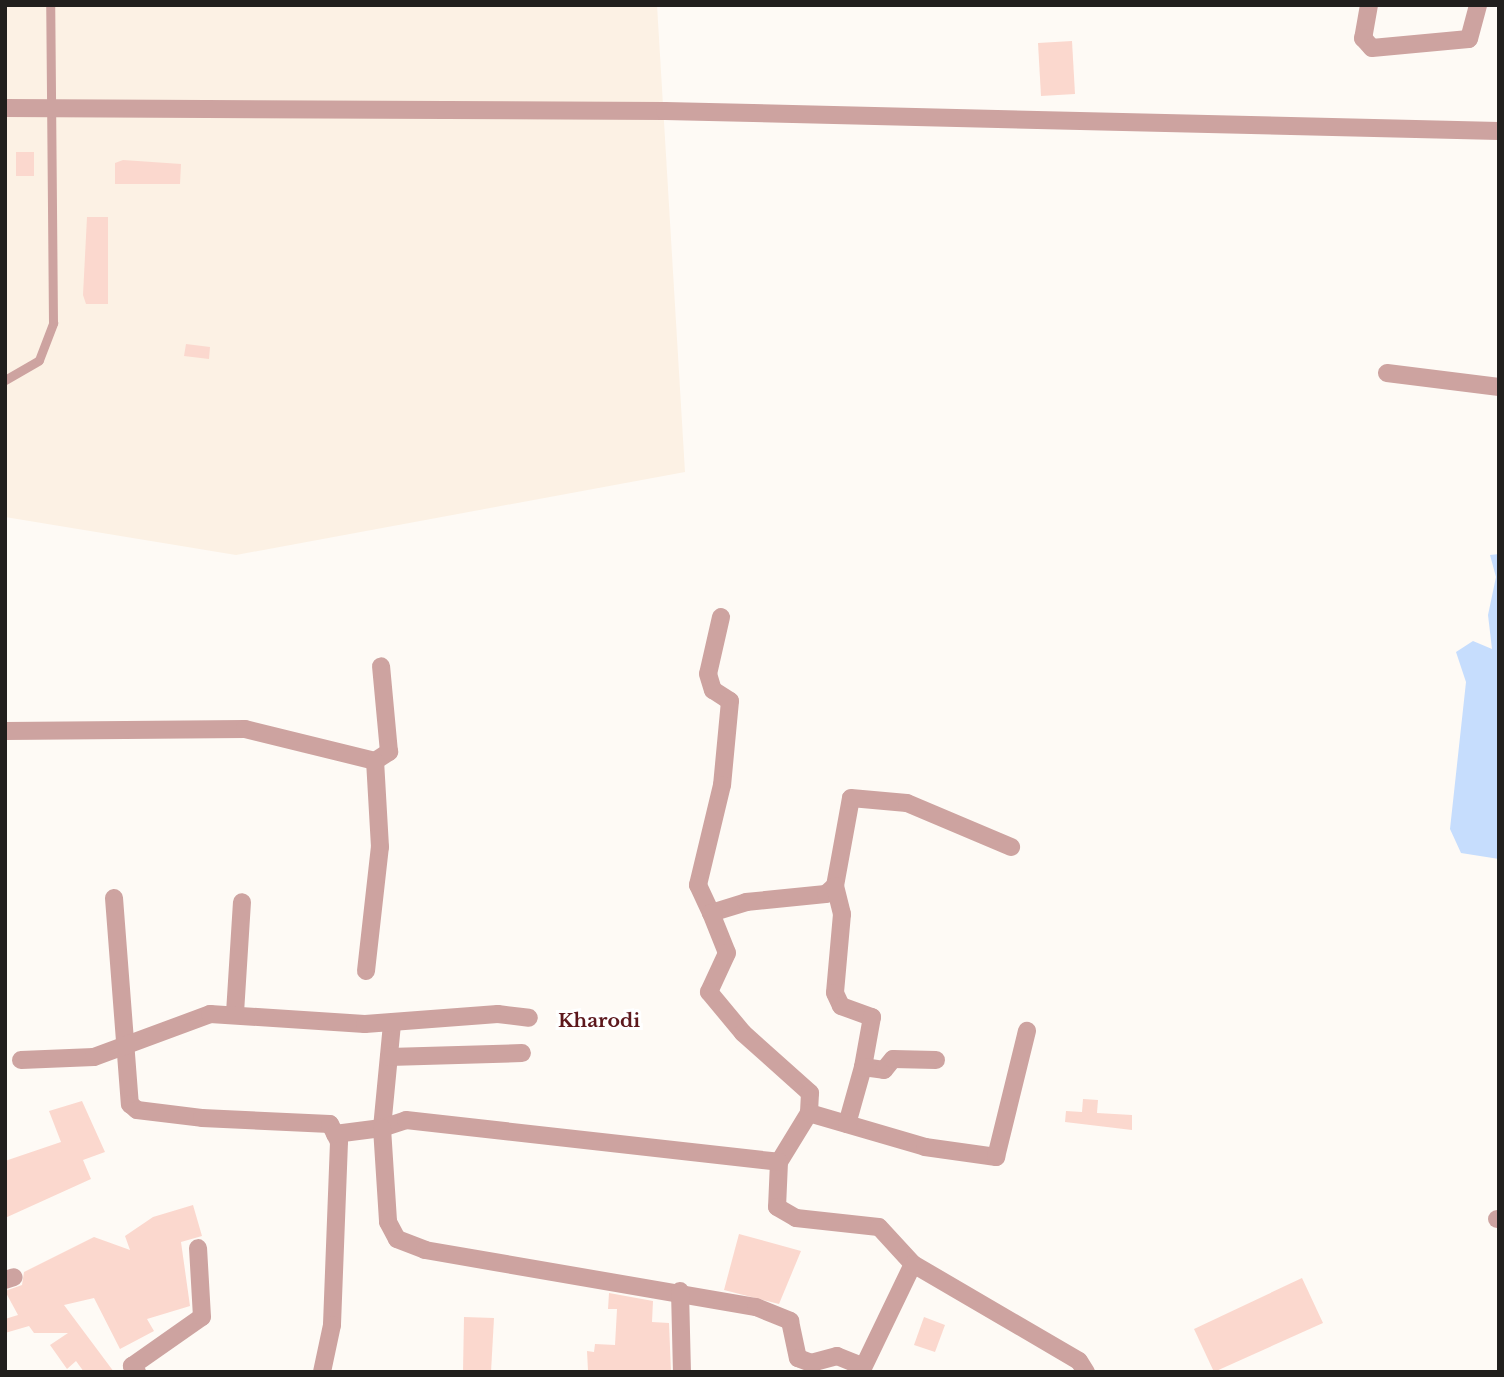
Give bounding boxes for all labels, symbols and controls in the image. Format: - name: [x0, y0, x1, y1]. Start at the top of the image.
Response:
- district label: Kharodi: [558, 1010, 640, 1032]

